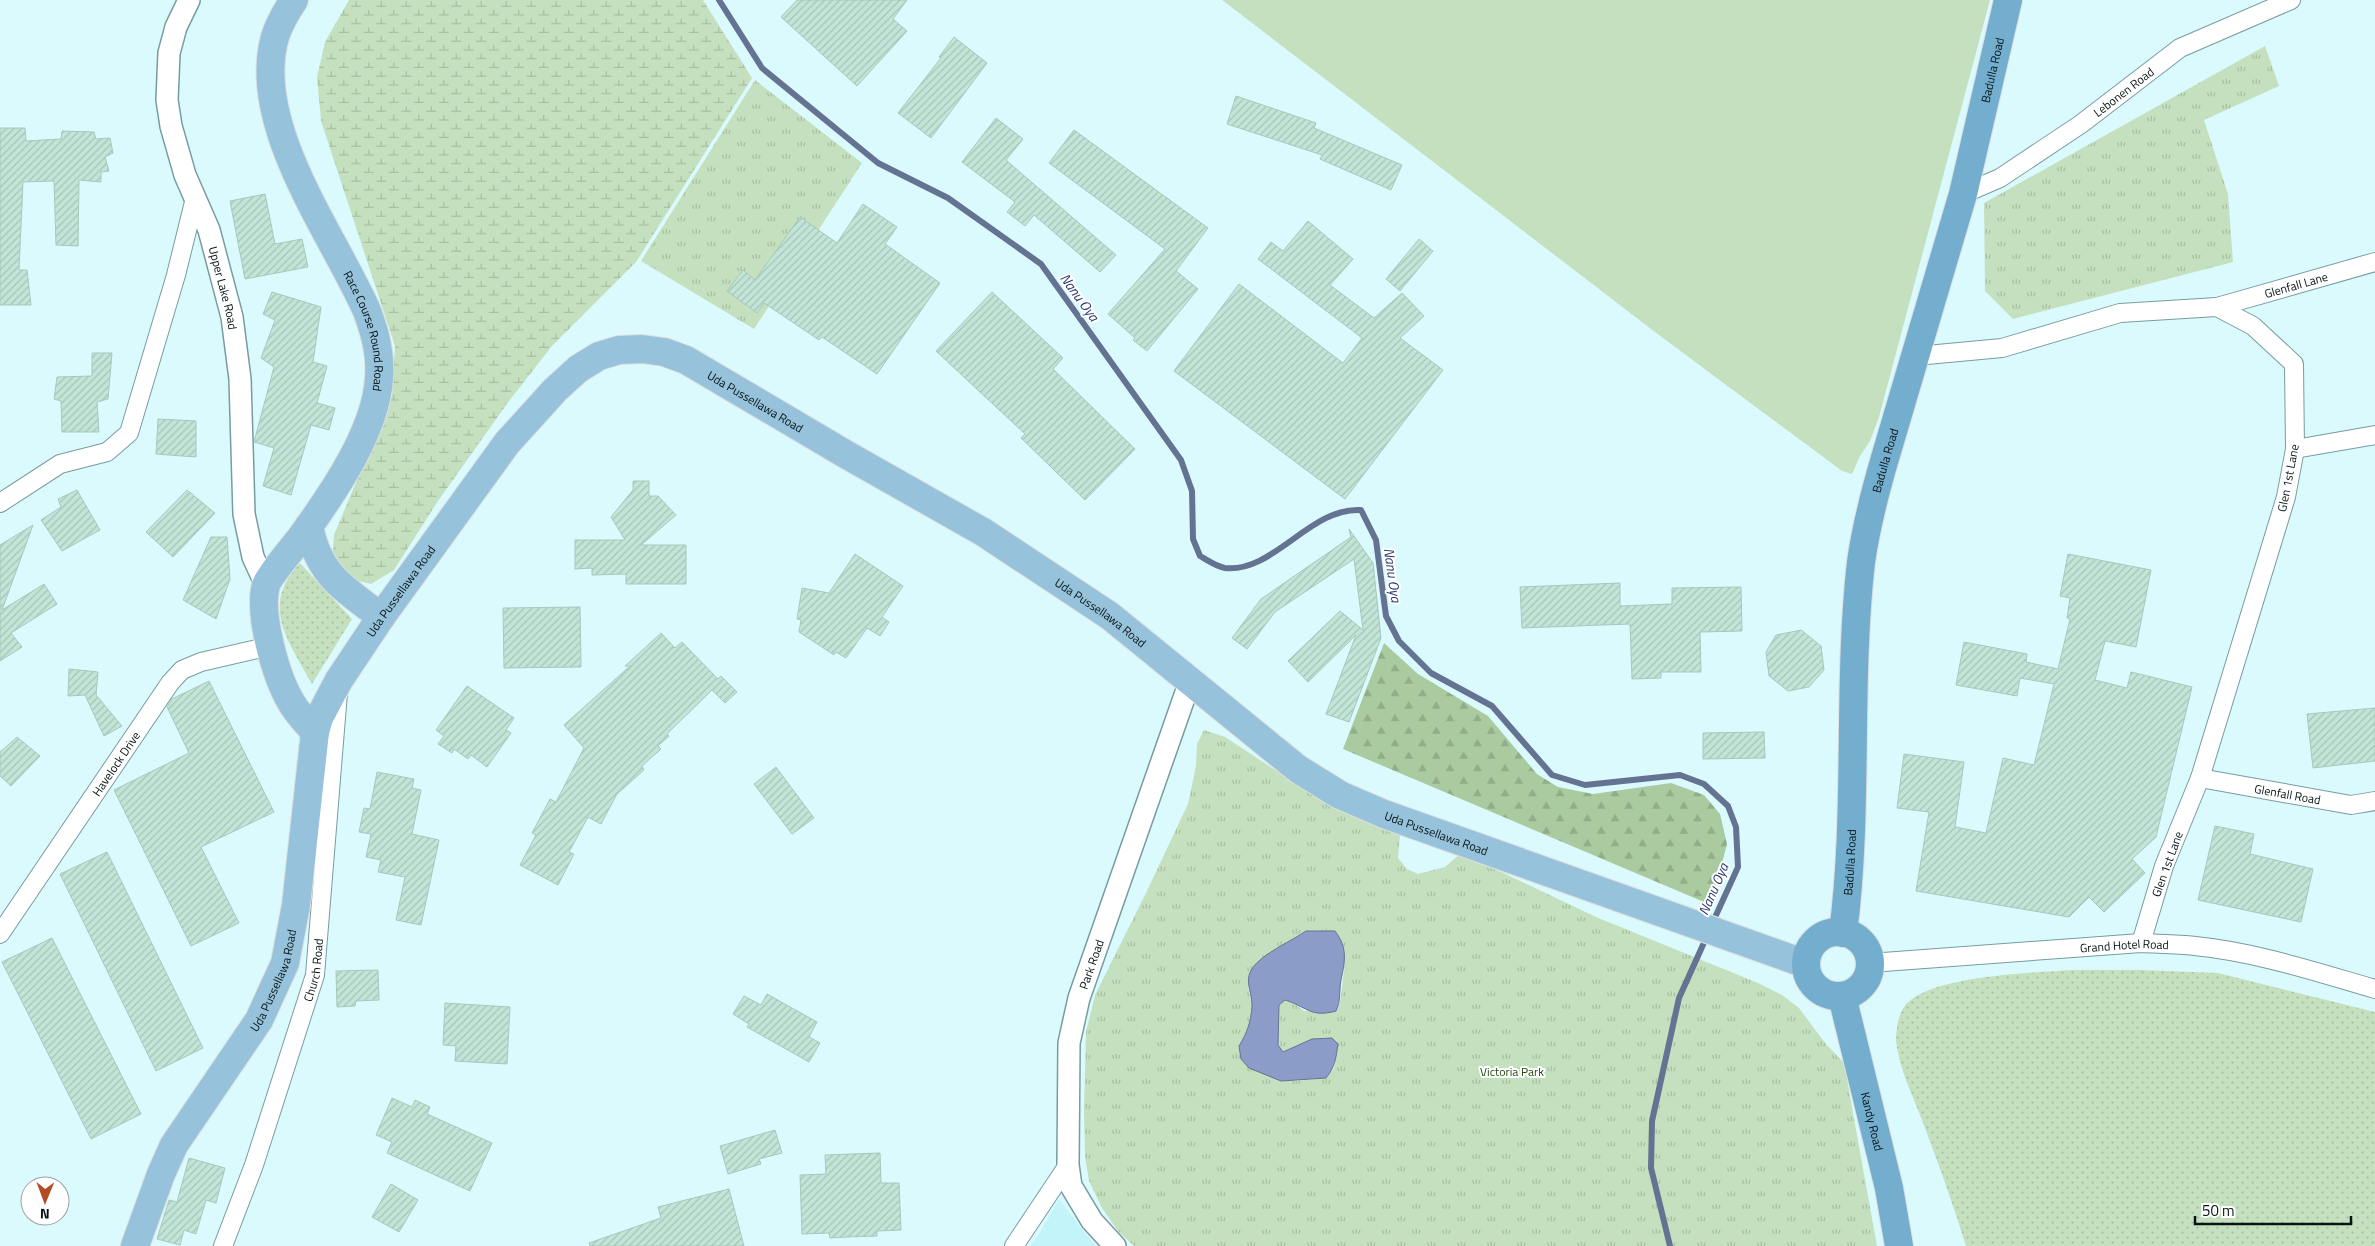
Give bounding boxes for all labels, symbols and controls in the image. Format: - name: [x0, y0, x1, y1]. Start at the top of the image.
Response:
- street label: Badulla Road: [1975, 36, 2009, 104]
- street label: Lebonen Road: [2089, 62, 2158, 121]
- street label: Upper Lake Road: [204, 244, 243, 331]
- street label: Glenfall Lane: [2262, 266, 2330, 303]
- street label: Race Course Round Road: [339, 267, 389, 393]
- water label: Nanu Oya: [1055, 269, 1105, 326]
- street label: Uda Pussellawa Road: [704, 365, 807, 437]
- street label: Badulla Road: [1866, 426, 1903, 495]
- street label: Glen 1st Lane: [2272, 442, 2304, 514]
- street label: Uda Pussellawa Road: [361, 541, 440, 640]
- water label: Nanu Oya: [1379, 546, 1407, 605]
- street label: Uda Pussellawa Road: [1051, 573, 1151, 652]
- street label: Havelock Drive: [87, 727, 144, 800]
- street label: Glenfall Road: [2253, 778, 2322, 809]
- street label: Uda Pussellawa Road: [1382, 805, 1491, 860]
- street label: Glen 1st Lane: [2146, 828, 2188, 900]
- street label: Badulla Road: [1838, 829, 1861, 896]
- water label: Nanu Oya: [1693, 859, 1734, 918]
- street label: Uda Pussellawa Road: [244, 928, 301, 1035]
- street label: Grand Hotel Road: [2079, 933, 2169, 957]
- street label: Park Road: [1073, 937, 1108, 992]
- street label: Church Road: [298, 938, 327, 1004]
- park label: Victoria Park: [1480, 1062, 1544, 1081]
- street label: Kandy Road: [1856, 1090, 1889, 1153]
- north arrow: [20, 1176, 70, 1226]
- scale bar: [2195, 1194, 2351, 1226]
- text: 50 m: [2202, 1199, 2235, 1222]
- text: N: [40, 1204, 50, 1225]

